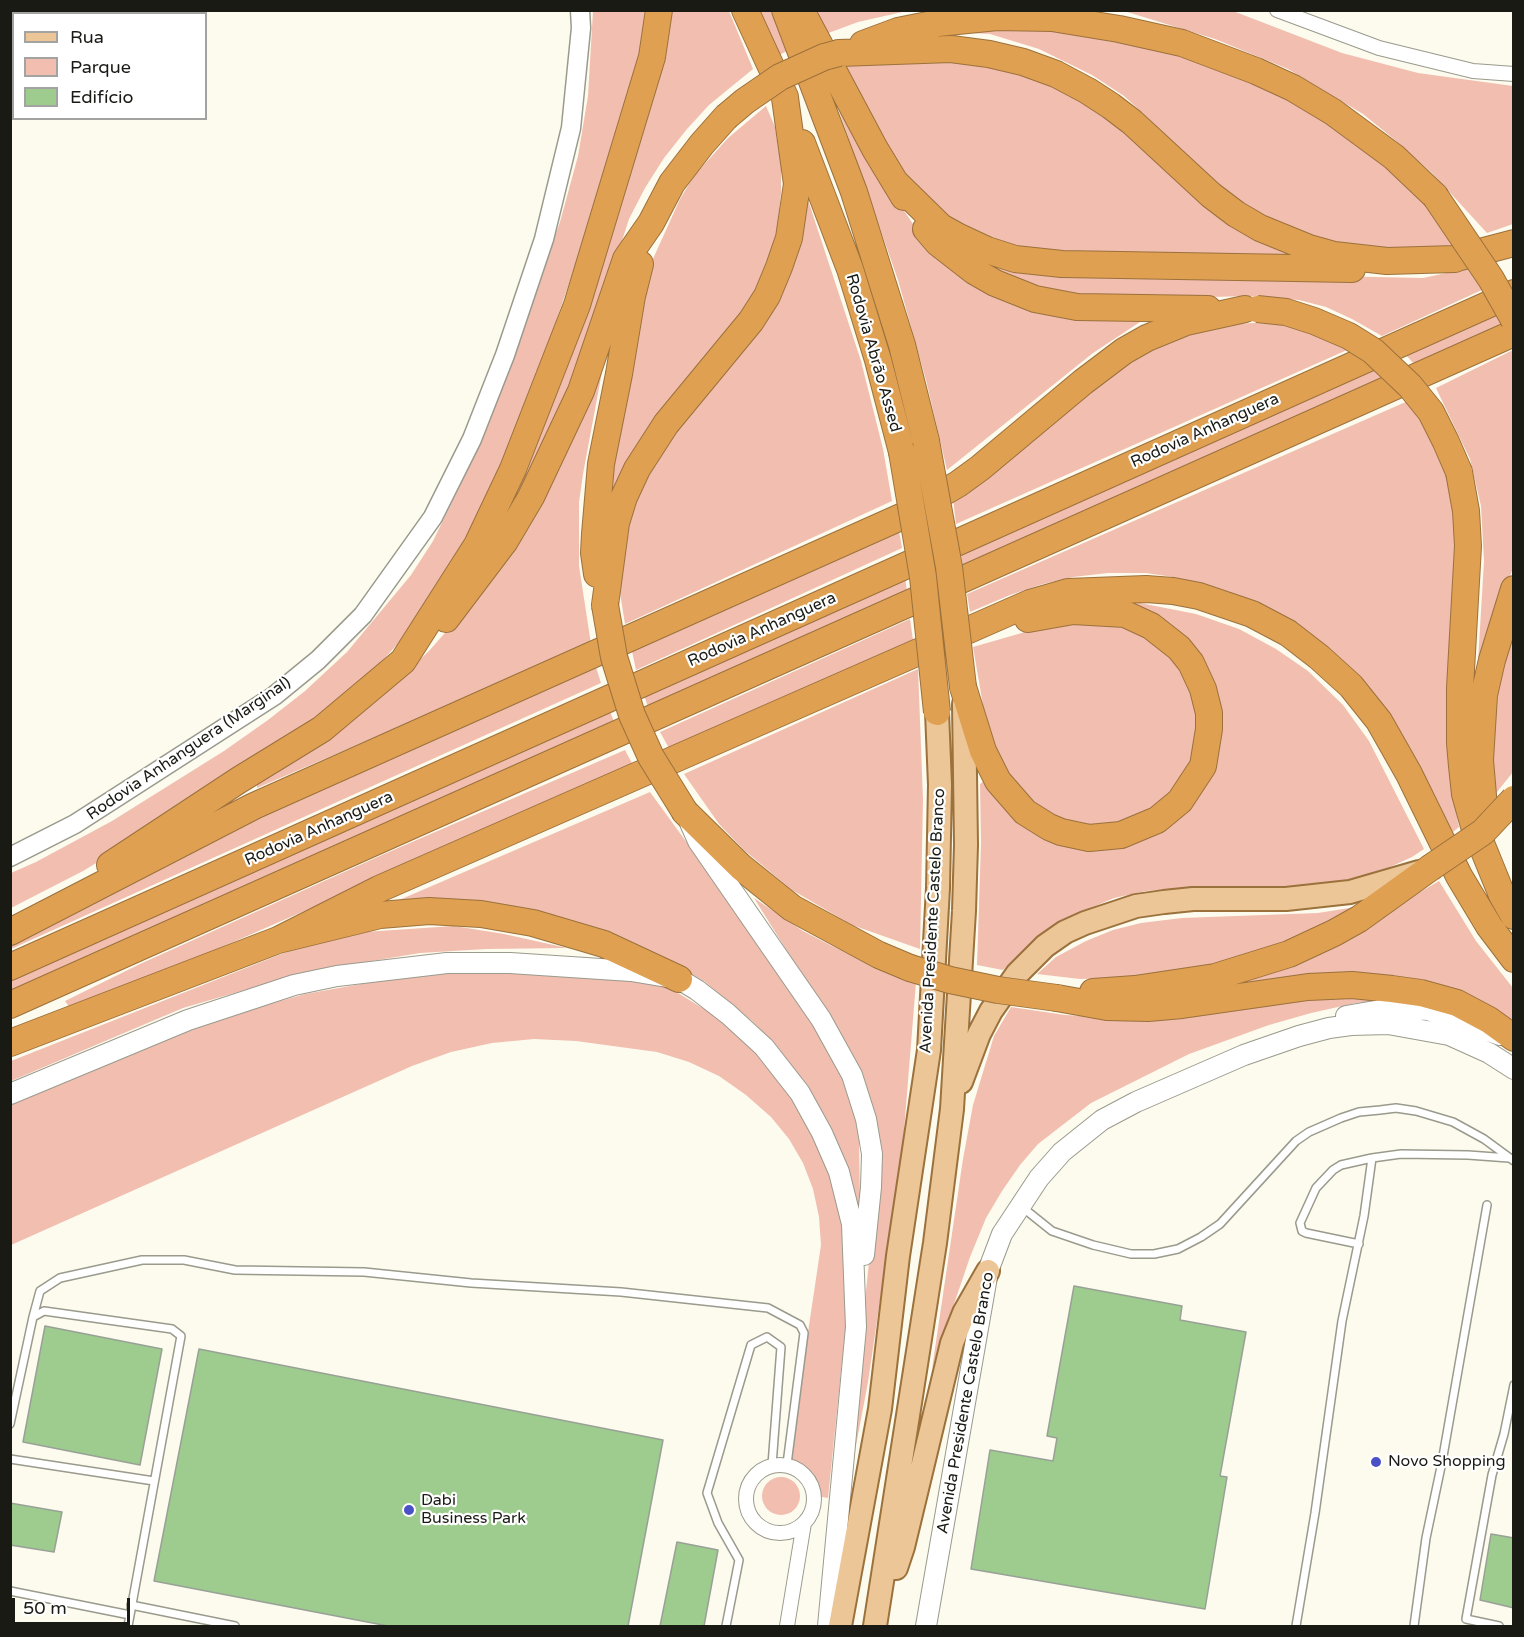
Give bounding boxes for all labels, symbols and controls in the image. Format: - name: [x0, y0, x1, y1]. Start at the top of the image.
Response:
- legend: [12, 12, 207, 120]
- text: Rua: [70, 26, 104, 48]
- text: Parque: [70, 56, 131, 78]
- text: Edifício: [70, 86, 133, 108]
- street label: Rodovia Abrão Assed: [841, 272, 905, 434]
- street label: Rodovia Anhanguera: [1128, 390, 1282, 472]
- street label: Rodovia Anhanguera: [685, 589, 839, 671]
- street label: Rodovia Anhanguera (Marginal): [83, 673, 295, 825]
- street label: Rodovia Anhanguera: [242, 788, 396, 870]
- street label: Avenida Presidente Castelo Branco: [916, 788, 950, 1054]
- street label: Avenida Presidente Castelo Branco: [933, 1271, 999, 1535]
- place label: Novo Shopping: [1388, 1452, 1506, 1472]
- marker: Novo Shopping: [1369, 1455, 1383, 1469]
- place label: Dabi Business Park: [421, 1491, 526, 1529]
- marker: Dabi Business Park: [402, 1503, 416, 1517]
- scale bar: [15, 1586, 134, 1624]
- text: 50 m: [23, 1597, 67, 1619]

